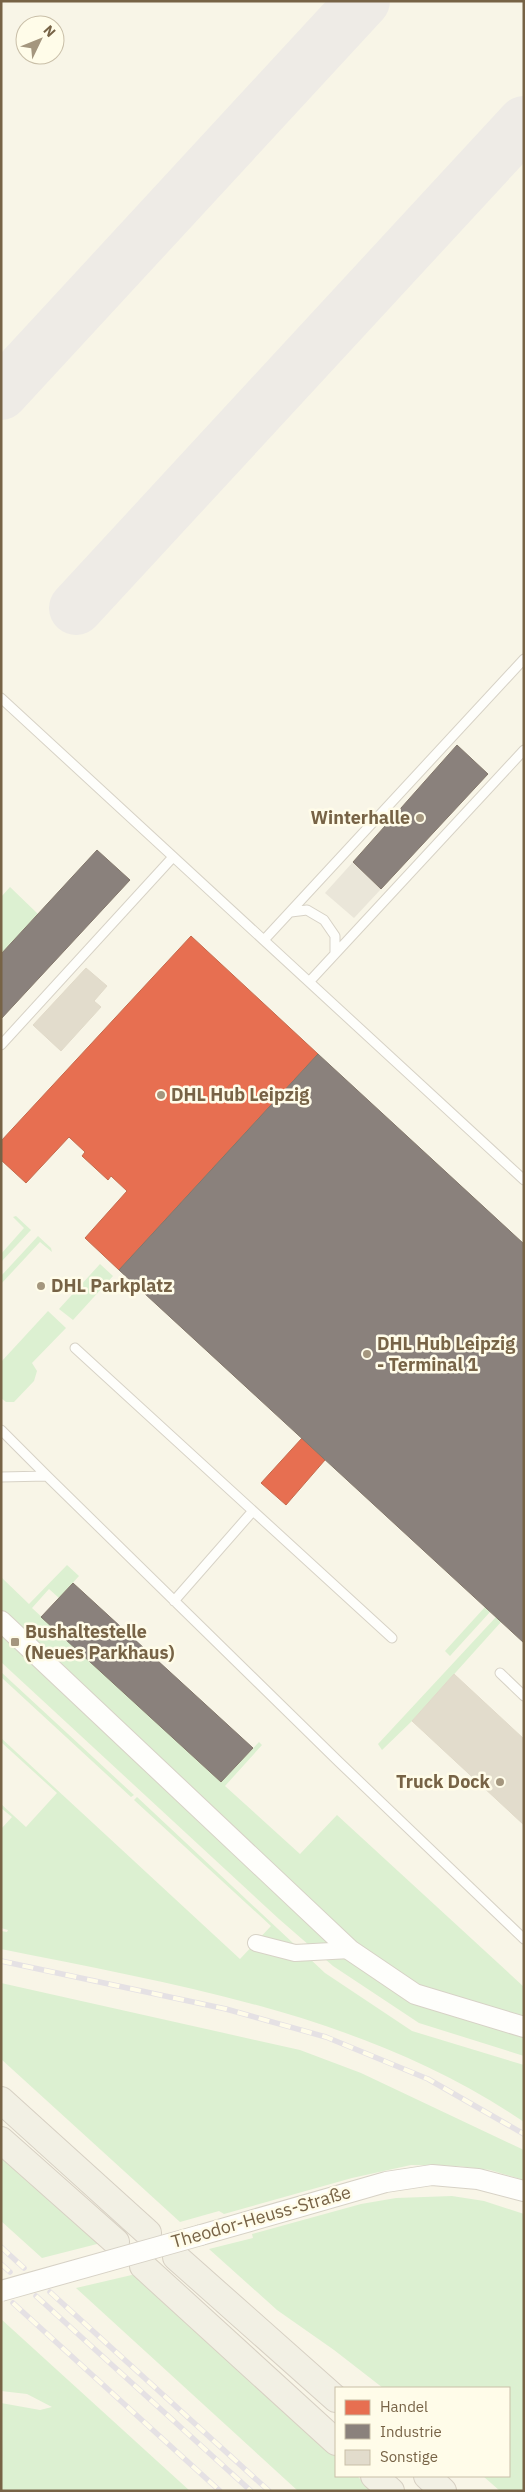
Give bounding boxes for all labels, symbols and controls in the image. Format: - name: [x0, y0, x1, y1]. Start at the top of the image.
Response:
- north arrow: [15, 15, 65, 65]
- text: N: [39, 21, 60, 41]
- place label: Winterhalle: [311, 806, 410, 829]
- marker: Winterhalle: [414, 812, 426, 824]
- place label: DHL Hub Leipzig: [171, 1083, 309, 1106]
- marker: DHL Hub Leipzig: [155, 1089, 167, 1101]
- place label: DHL Parkplatz: [51, 1274, 173, 1297]
- marker: DHL Parkplatz: [35, 1280, 47, 1292]
- place label: DHL Hub Leipzig - Terminal 1: [377, 1332, 515, 1376]
- marker: DHL Hub Leipzig - Terminal 1: [361, 1348, 373, 1360]
- place label: Bushaltestelle (Neues Parkhaus): [25, 1620, 175, 1664]
- marker: Bushaltestelle (Neues Parkhaus): [9, 1636, 21, 1648]
- place label: Truck Dock: [396, 1770, 491, 1793]
- marker: Truck Dock: [494, 1776, 506, 1788]
- street label: Theodor-Heuss-Straße: [168, 2180, 353, 2253]
- legend: [335, 2387, 510, 2477]
- text: Handel: [380, 2397, 428, 2416]
- text: Industrie: [380, 2422, 442, 2441]
- text: Sonstige: [380, 2447, 438, 2466]

